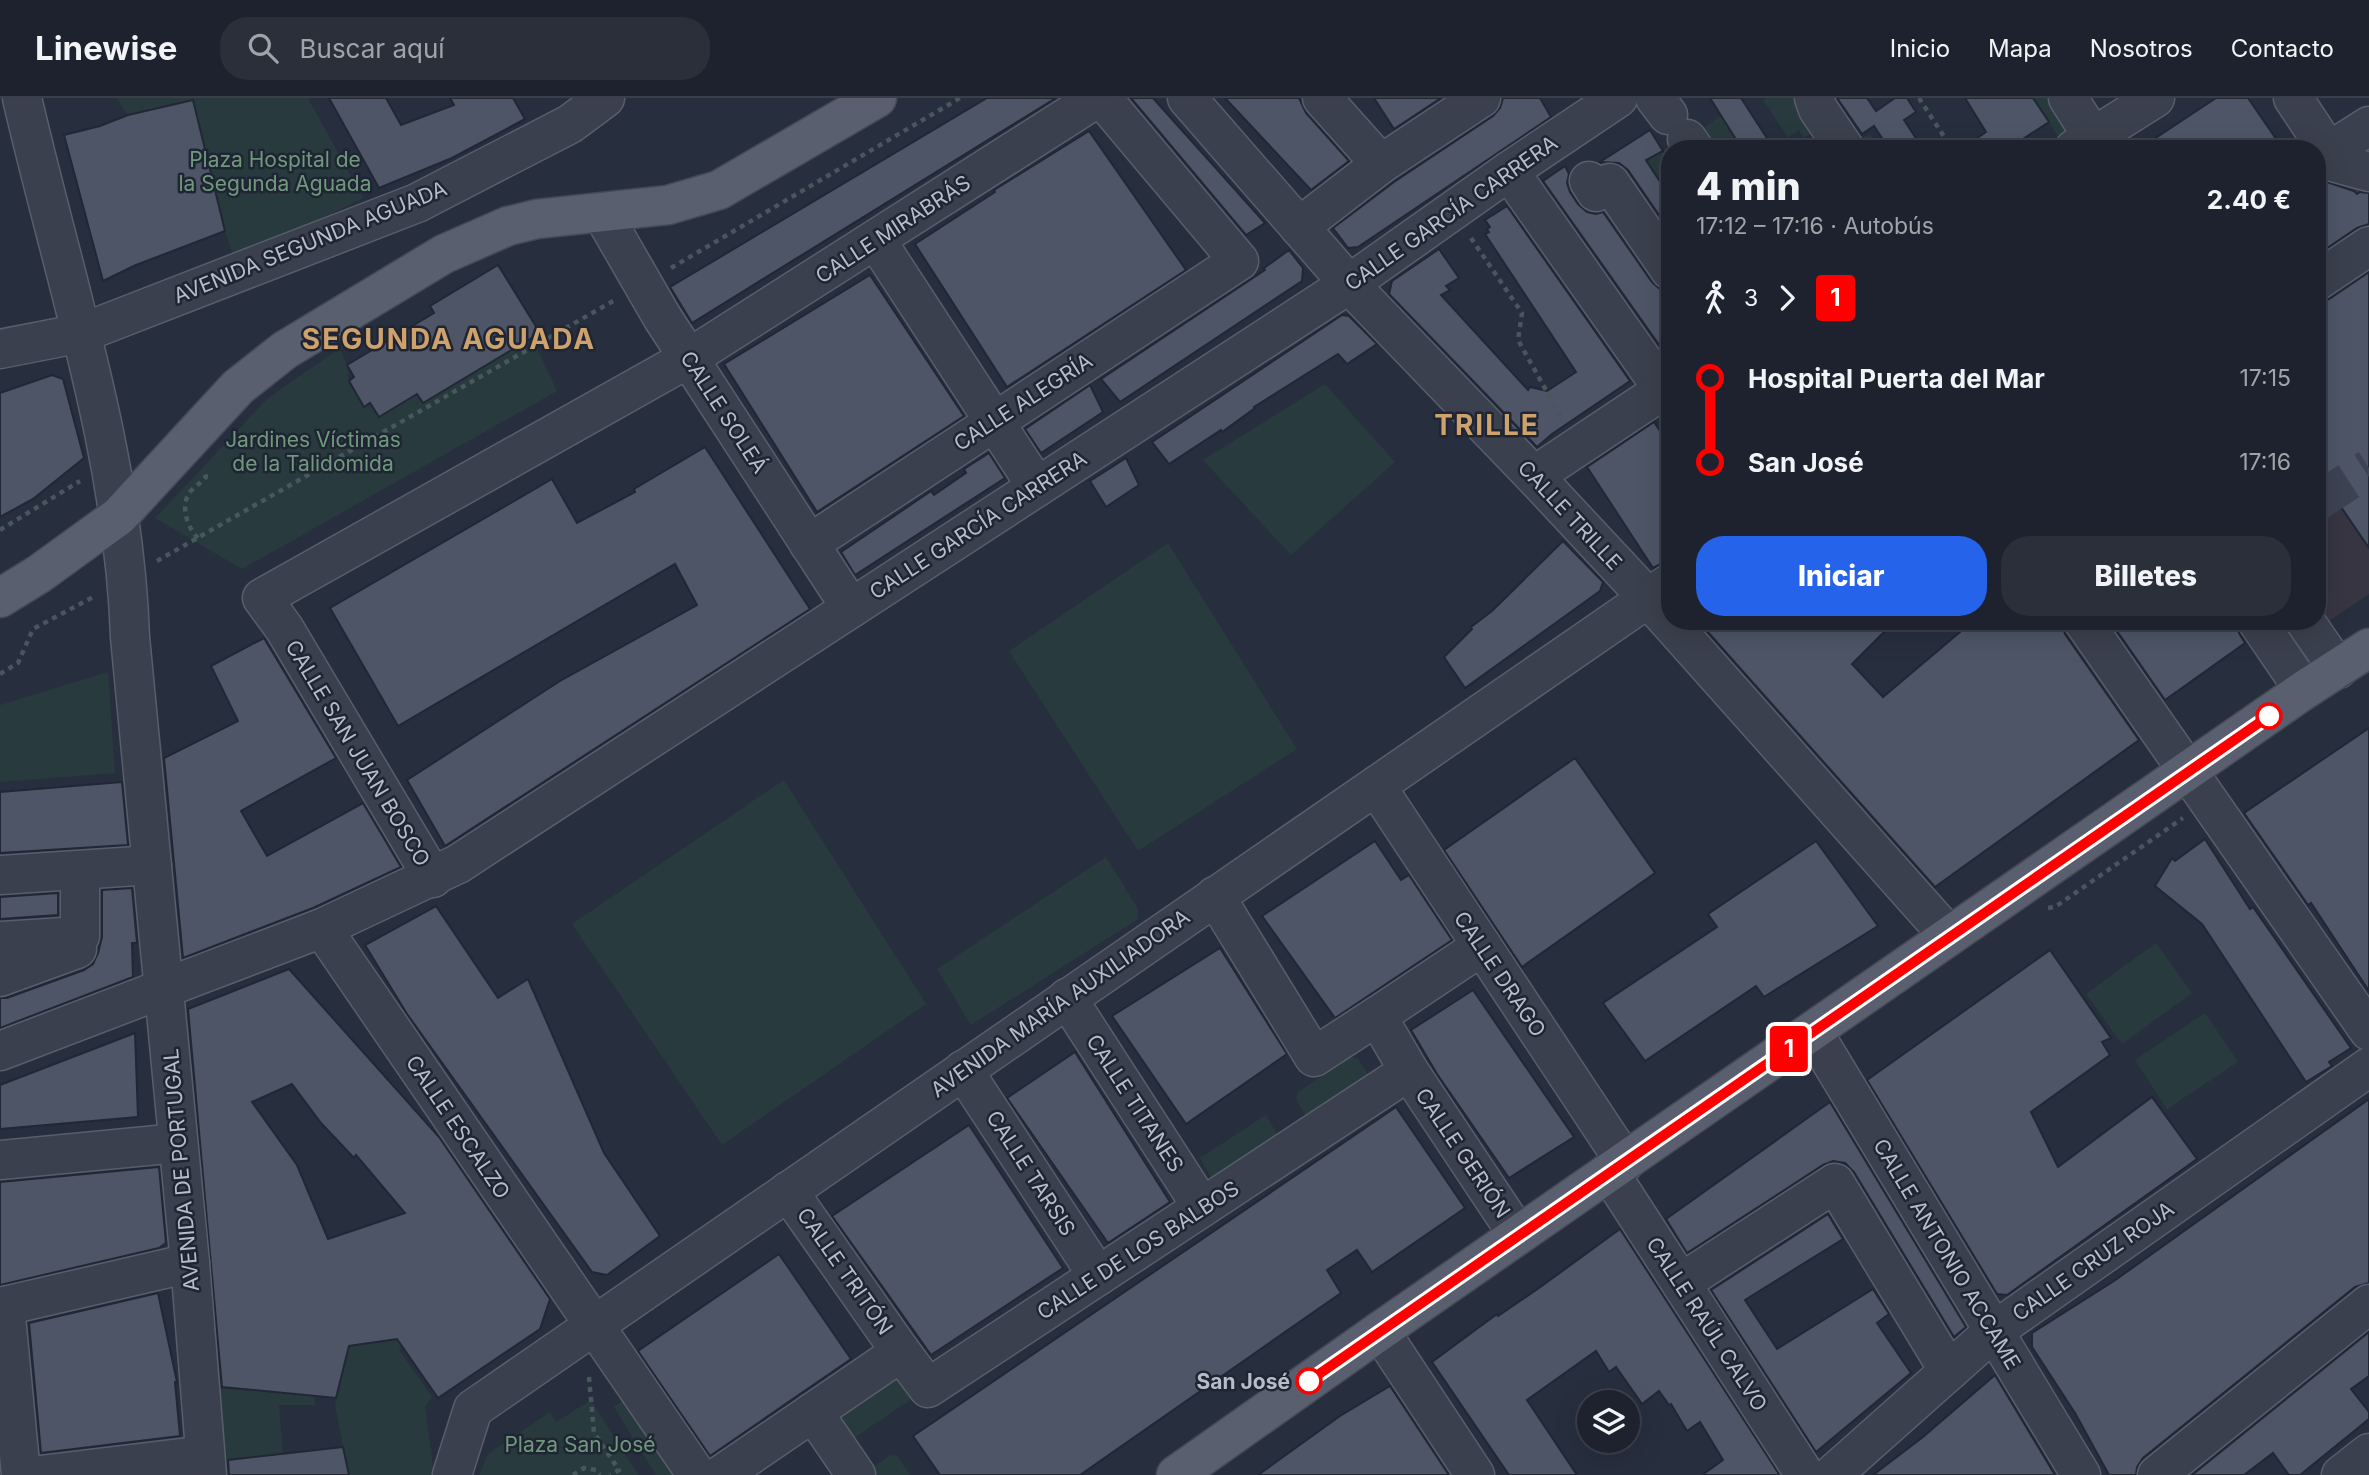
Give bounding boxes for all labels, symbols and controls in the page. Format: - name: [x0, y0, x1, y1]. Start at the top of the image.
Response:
- search box: [220, 17, 710, 80]
- text: Linewise: [35, 28, 178, 68]
- icon: search: [244, 29, 282, 67]
- text: Buscar aquí: [300, 33, 445, 64]
- text: Inicio: [1890, 34, 1950, 63]
- text: Mapa: [1988, 34, 2052, 63]
- text: Nosotros: [2090, 34, 2193, 63]
- text: Contacto: [2231, 34, 2334, 63]
- street label: CALLE GARCÍA CARRERA: [1339, 129, 1562, 296]
- park label: Plaza Hospital de la Segunda Aguada: [179, 147, 372, 196]
- text: 4 min: [1696, 163, 1801, 209]
- street label: CALLE MIRABRÁS: [810, 169, 975, 288]
- street label: AVENIDA SEGUNDA AGUADA: [170, 176, 450, 308]
- text: 2.40 €: [2207, 184, 2291, 215]
- text: 17:12 – 17:16 · Autobús: [1696, 212, 1934, 240]
- icon: walk: [1696, 279, 1734, 317]
- icon: forward: [1768, 279, 1806, 317]
- text: 1: [1830, 283, 1841, 312]
- text: 3: [1744, 284, 1758, 312]
- district label: SEGUNDA AGUADA: [302, 322, 596, 356]
- street label: CALLE SOLEÁ: [675, 346, 774, 478]
- street label: CALLE ALEGRÍA: [949, 347, 1097, 456]
- text: Hospital Puerta del Mar: [1748, 363, 2045, 394]
- text: 17:15: [2239, 364, 2291, 392]
- district label: TRILLE: [1434, 408, 1540, 442]
- park label: Jardines Víctimas de la Talidomida: [225, 427, 401, 476]
- street label: CALLE GARCÍA CARRERA: [864, 445, 1091, 604]
- text: San José: [1748, 447, 1864, 478]
- text: 17:16: [2239, 448, 2291, 476]
- street label: CALLE TRILLE: [1513, 455, 1627, 575]
- button: Iniciar: [1696, 536, 1987, 616]
- button: Billetes: [2001, 536, 2291, 616]
- street label: CALLE SAN JUAN BOSCO: [280, 635, 436, 871]
- unlabelled marker: [2256, 703, 2282, 729]
- street label: AVENIDA MARÍA AUXILIADORA: [925, 903, 1194, 1102]
- street label: CALLE DRAGO: [1449, 907, 1551, 1041]
- line badge: 1: [1766, 1026, 1812, 1072]
- street label: CALLE TITANES: [1081, 1029, 1189, 1177]
- text: 1: [1784, 1034, 1794, 1063]
- street label: AVENIDA DE PORTUGAL: [158, 1047, 204, 1293]
- street label: CALLE ESCALZO: [401, 1051, 515, 1203]
- street label: CALLE GERIÓN: [1410, 1083, 1516, 1223]
- street label: CALLE TARSIS: [981, 1106, 1081, 1240]
- street label: CALLE ANTONIO ACCAME: [1868, 1134, 2026, 1374]
- street label: CALLE DE LOS BALBOS: [1032, 1175, 1244, 1325]
- street label: CALLE CRUZ ROJA: [2008, 1196, 2178, 1326]
- street label: CALLE TRITÓN: [792, 1202, 899, 1339]
- street label: CALLE RAÚL CALVO: [1641, 1232, 1773, 1416]
- marker: San José: [1296, 1368, 1322, 1394]
- place label: San José: [1197, 1369, 1290, 1394]
- map controls: [1577, 1390, 1640, 1453]
- button: layers: [1577, 1390, 1640, 1453]
- park label: Plaza San José: [504, 1432, 656, 1457]

